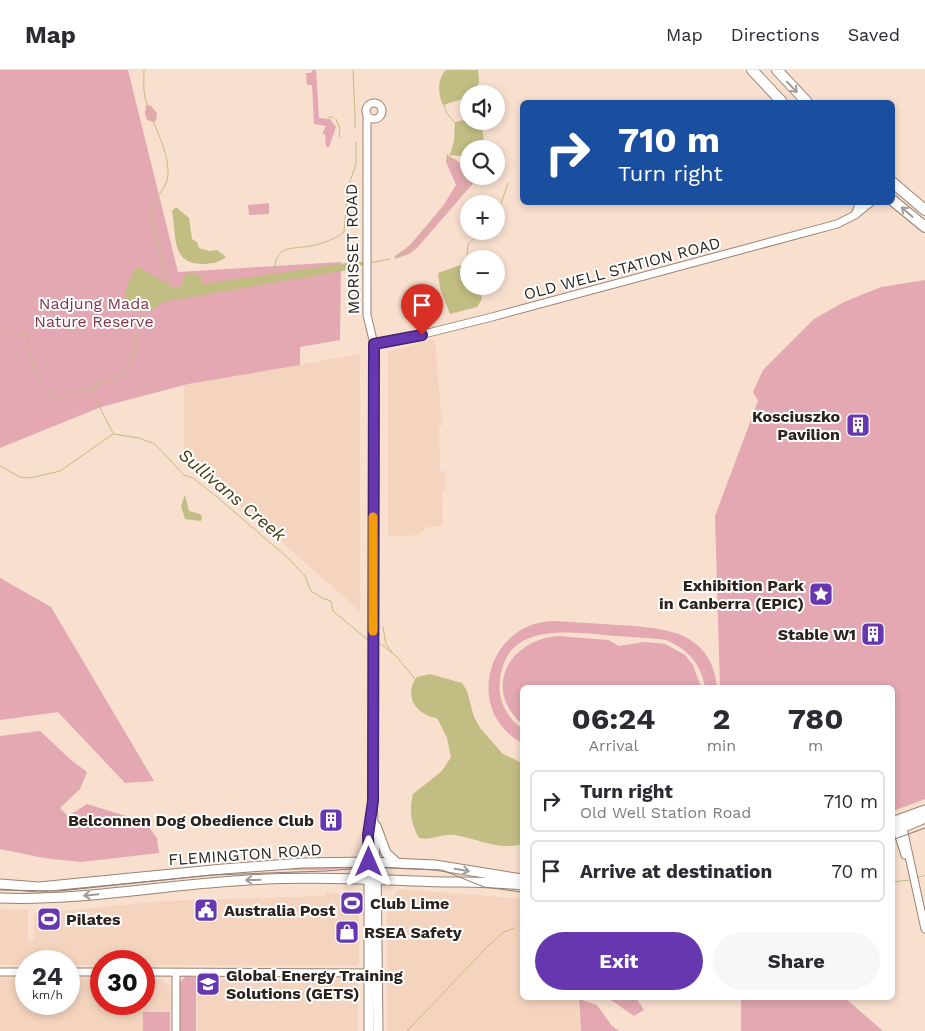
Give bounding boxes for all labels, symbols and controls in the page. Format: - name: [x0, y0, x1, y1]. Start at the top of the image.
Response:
- text: Map: [25, 21, 76, 49]
- text: Map: [666, 24, 703, 45]
- text: Directions: [731, 24, 820, 45]
- text: Saved: [848, 24, 900, 45]
- one-way arrow: [785, 80, 797, 92]
- map controls: [460, 85, 505, 295]
- button: sound: [460, 85, 505, 130]
- text: 710 m: [618, 119, 720, 161]
- icon: right: [535, 120, 600, 185]
- button: search: [460, 140, 505, 185]
- text: Turn right: [618, 161, 723, 186]
- street label: MORISSET ROAD: [342, 183, 363, 314]
- button: +: [460, 195, 505, 240]
- one-way arrow: [900, 206, 913, 217]
- street label: OLD WELL STATION ROAD: [522, 233, 723, 304]
- button: −: [460, 250, 505, 295]
- pin: [401, 284, 443, 335]
- icon: arrive: [408, 291, 436, 319]
- park label: Nadjung Mada Nature Reserve: [34, 294, 154, 331]
- place label: Kosciuszko Pavilion: [752, 407, 840, 444]
- building icon: Kosciuszko Pavilion: [845, 412, 871, 438]
- water label: Sullivans Creek: [175, 444, 291, 546]
- place label: Exhibition Park in Canberra (EPIC): [659, 576, 804, 613]
- place icon: Exhibition Park in Canberra (EPIC): [808, 581, 834, 607]
- building icon: Stable W1: [860, 621, 886, 647]
- place label: Stable W1: [778, 625, 856, 644]
- text: 06:24: [572, 701, 655, 736]
- text: 2: [713, 701, 730, 736]
- text: 780: [788, 701, 843, 736]
- text: Arrival: [588, 736, 638, 755]
- text: min: [707, 736, 736, 755]
- text: m: [808, 736, 823, 755]
- text: Turn right: [580, 780, 673, 803]
- icon: right: [537, 787, 565, 815]
- text: 710 m: [824, 790, 878, 813]
- text: Old Well Station Road: [580, 803, 751, 822]
- building icon: Belconnen Dog Obedience Club: [318, 807, 344, 833]
- place label: Belconnen Dog Obedience Club: [68, 811, 314, 830]
- position arrow: [342, 835, 394, 887]
- street label: FLEMINGTON ROAD: [168, 840, 322, 869]
- icon: arrive: [537, 857, 565, 885]
- text: Arrive at destination: [580, 860, 772, 883]
- text: 70 m: [831, 860, 878, 883]
- one-way arrow: [454, 865, 470, 875]
- one-way arrow: [245, 875, 262, 885]
- one-way arrow: [84, 890, 100, 900]
- sports icon: Club Lime: [339, 890, 365, 916]
- place label: Club Lime: [370, 894, 449, 913]
- public building icon: Australia Post: [193, 897, 219, 923]
- place label: Australia Post: [224, 901, 335, 920]
- sports icon: Pilates: [36, 906, 62, 932]
- place label: Pilates: [66, 910, 121, 929]
- shop icon: RSEA Safety: [334, 919, 360, 945]
- place label: RSEA Safety: [364, 923, 463, 942]
- button: Exit: [535, 932, 703, 990]
- button: Share: [713, 932, 880, 990]
- speed limit sign: 30: [90, 950, 155, 1015]
- text: 24: [32, 962, 63, 991]
- place label: Global Energy Training Solutions (GETS): [226, 966, 403, 1003]
- school or university icon: Global Energy Training Solutions (GETS): [195, 971, 221, 997]
- text: km/h: [32, 988, 63, 1002]

